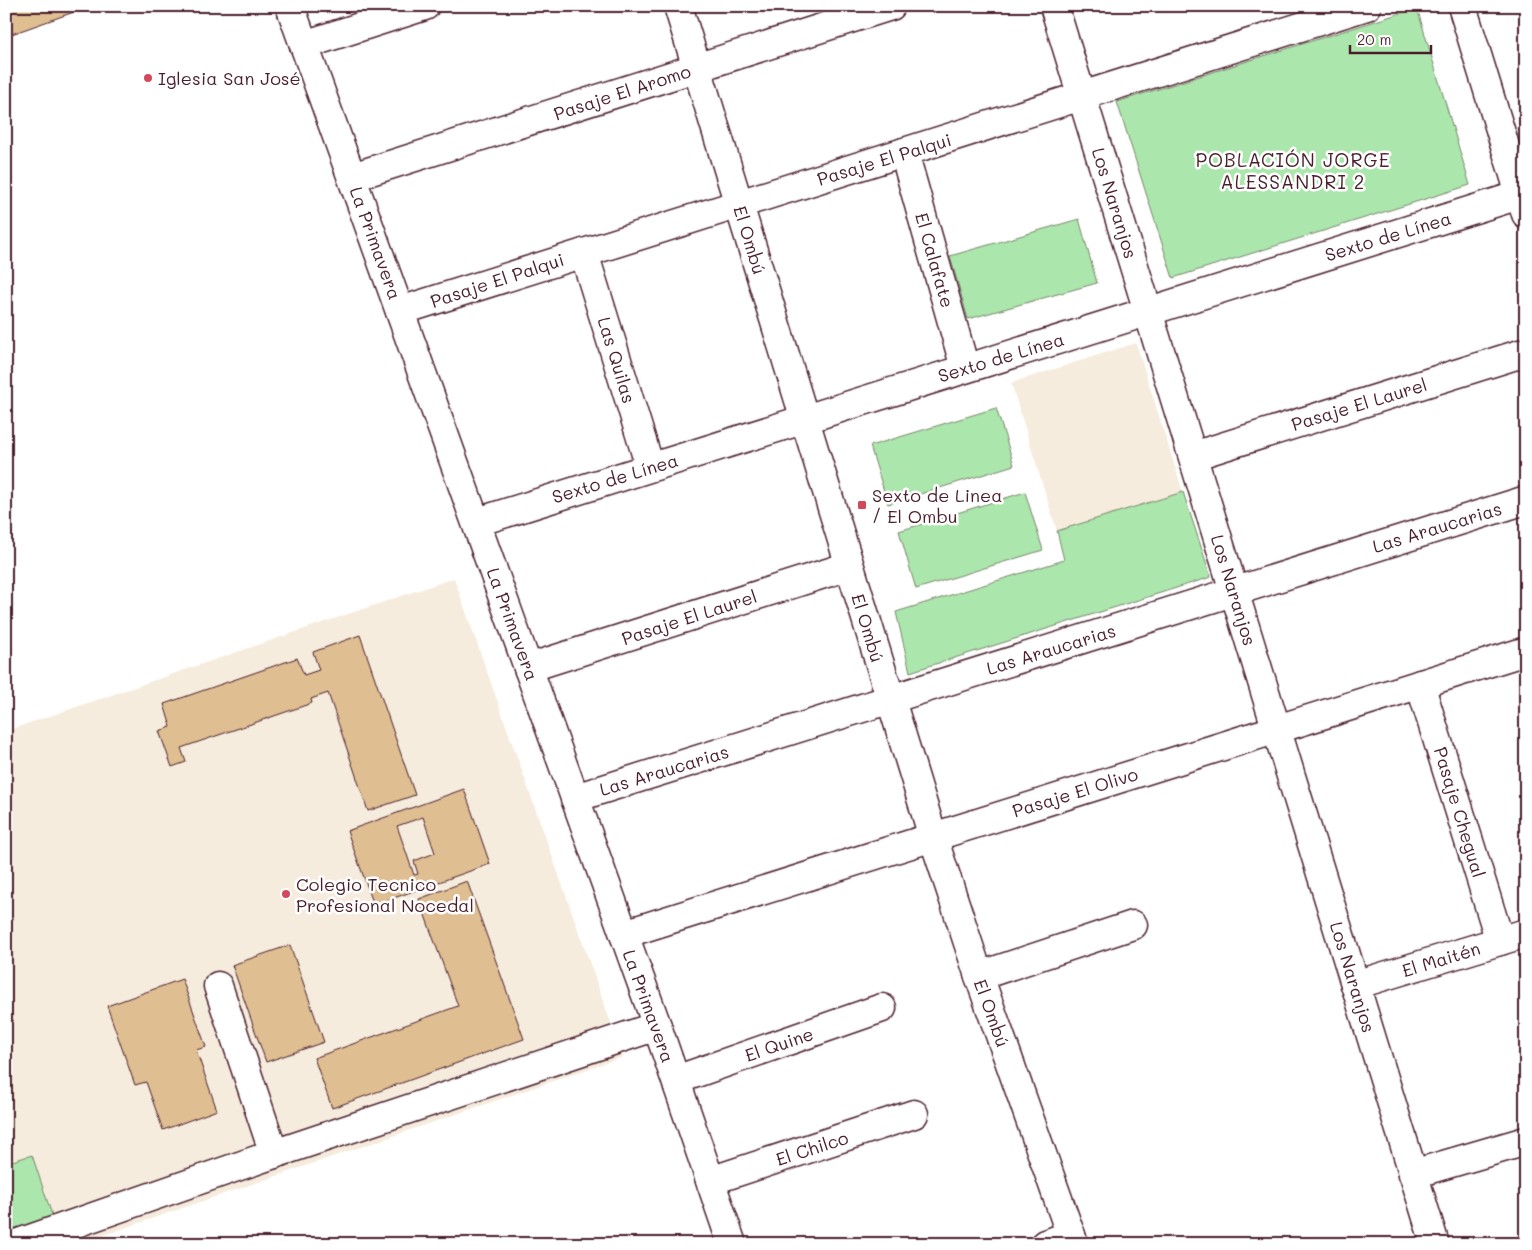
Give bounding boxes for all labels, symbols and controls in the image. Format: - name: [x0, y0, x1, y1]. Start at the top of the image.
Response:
- scale bar: [1350, 22, 1431, 54]
- text: 20 m: [1357, 29, 1391, 49]
- street label: Pasaje El Aromo: [550, 58, 694, 125]
- place label: Iglesia San José: [158, 66, 301, 90]
- marker: Iglesia San José: [142, 72, 154, 84]
- street label: Pasaje El Palqui: [814, 127, 954, 191]
- street label: Los Naranjos: [1087, 145, 1143, 261]
- district label: POBLACIÓN JORGE ALESSANDRI 2: [1195, 147, 1391, 194]
- street label: La Primavera: [344, 183, 408, 303]
- street label: El Ombú: [728, 203, 772, 277]
- street label: Sexto de Línea: [1322, 205, 1454, 267]
- street label: El Calafate: [910, 210, 960, 310]
- street label: Pasaje El Palqui: [427, 247, 567, 313]
- street label: Las Quilas: [593, 314, 641, 406]
- street label: Sexto de Línea: [935, 326, 1067, 388]
- street label: Pasaje El Laurel: [1288, 372, 1430, 436]
- street label: Sexto de Línea: [549, 447, 681, 509]
- place label: Sexto de Linea / El Ombu: [872, 483, 1002, 528]
- street label: Las Araucarias: [1369, 496, 1505, 558]
- marker: Sexto de Linea / El Ombu: [856, 499, 868, 511]
- street label: Los Naranjos: [1206, 532, 1262, 648]
- street label: La Primavera: [481, 564, 545, 684]
- street label: Pasaje El Laurel: [618, 584, 760, 650]
- street label: El Ombú: [846, 591, 890, 665]
- street label: Las Araucarias: [983, 618, 1119, 680]
- street label: Las Araucarias: [596, 739, 732, 801]
- street label: Pasaje Chegual: [1429, 744, 1491, 880]
- street label: Pasaje El Olivo: [1009, 761, 1141, 823]
- place label: Colegio Tecnico Profesional Nocedal: [296, 872, 474, 917]
- marker: Colegio Tecnico Profesional Nocedal: [280, 888, 292, 900]
- street label: Los Naranjos: [1325, 919, 1381, 1035]
- street label: El Maitén: [1399, 936, 1483, 982]
- street label: La Primavera: [617, 946, 681, 1066]
- street label: El Ombú: [969, 976, 1015, 1050]
- street label: El Quine: [741, 1021, 817, 1067]
- street label: El Chilco: [773, 1125, 852, 1171]

